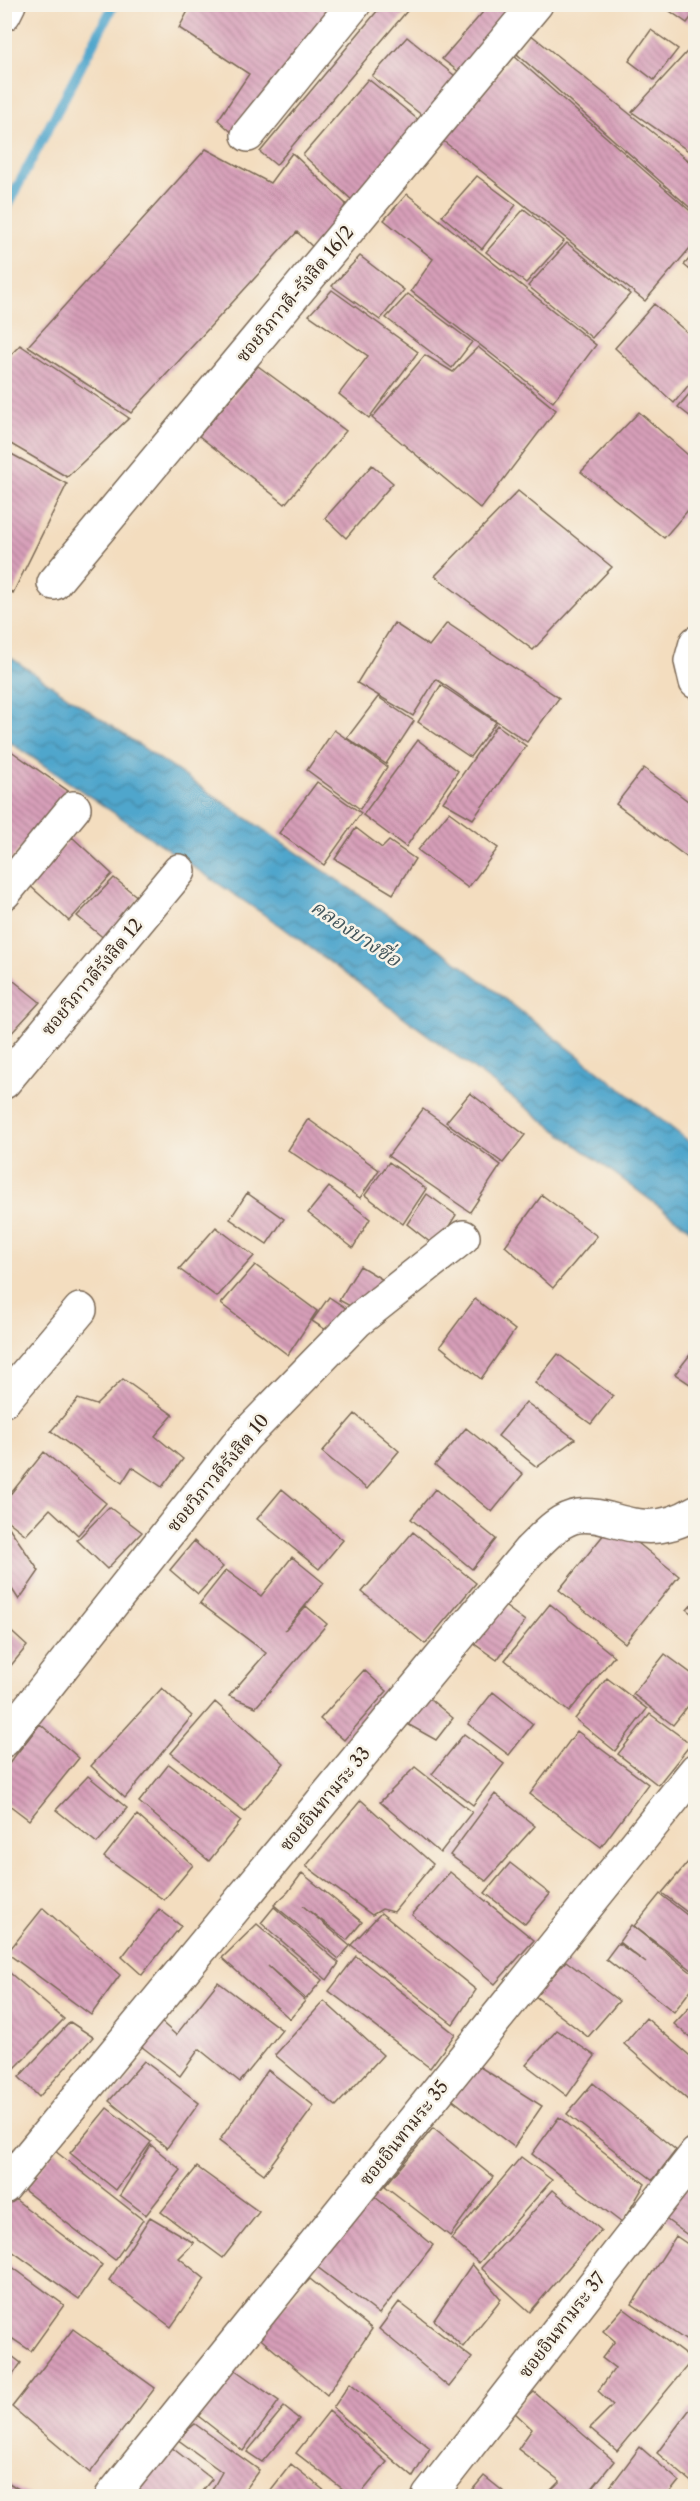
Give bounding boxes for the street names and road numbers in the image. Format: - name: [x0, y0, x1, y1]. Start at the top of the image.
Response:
- street label: ซอยวิภาวดี-รังสิต 16/2: [232, 221, 358, 367]
- street label: ซอยวิภาวดีรังสิต 12: [37, 914, 147, 1040]
- street label: ซอยวิภาวดีรังสิต 10: [162, 1410, 274, 1536]
- street label: ซอยอินทามระ 33: [275, 1742, 375, 1856]
- street label: ซอยอินทามระ 35: [355, 2076, 453, 2190]
- street label: ซอยอินทามระ 37: [514, 2268, 610, 2382]

